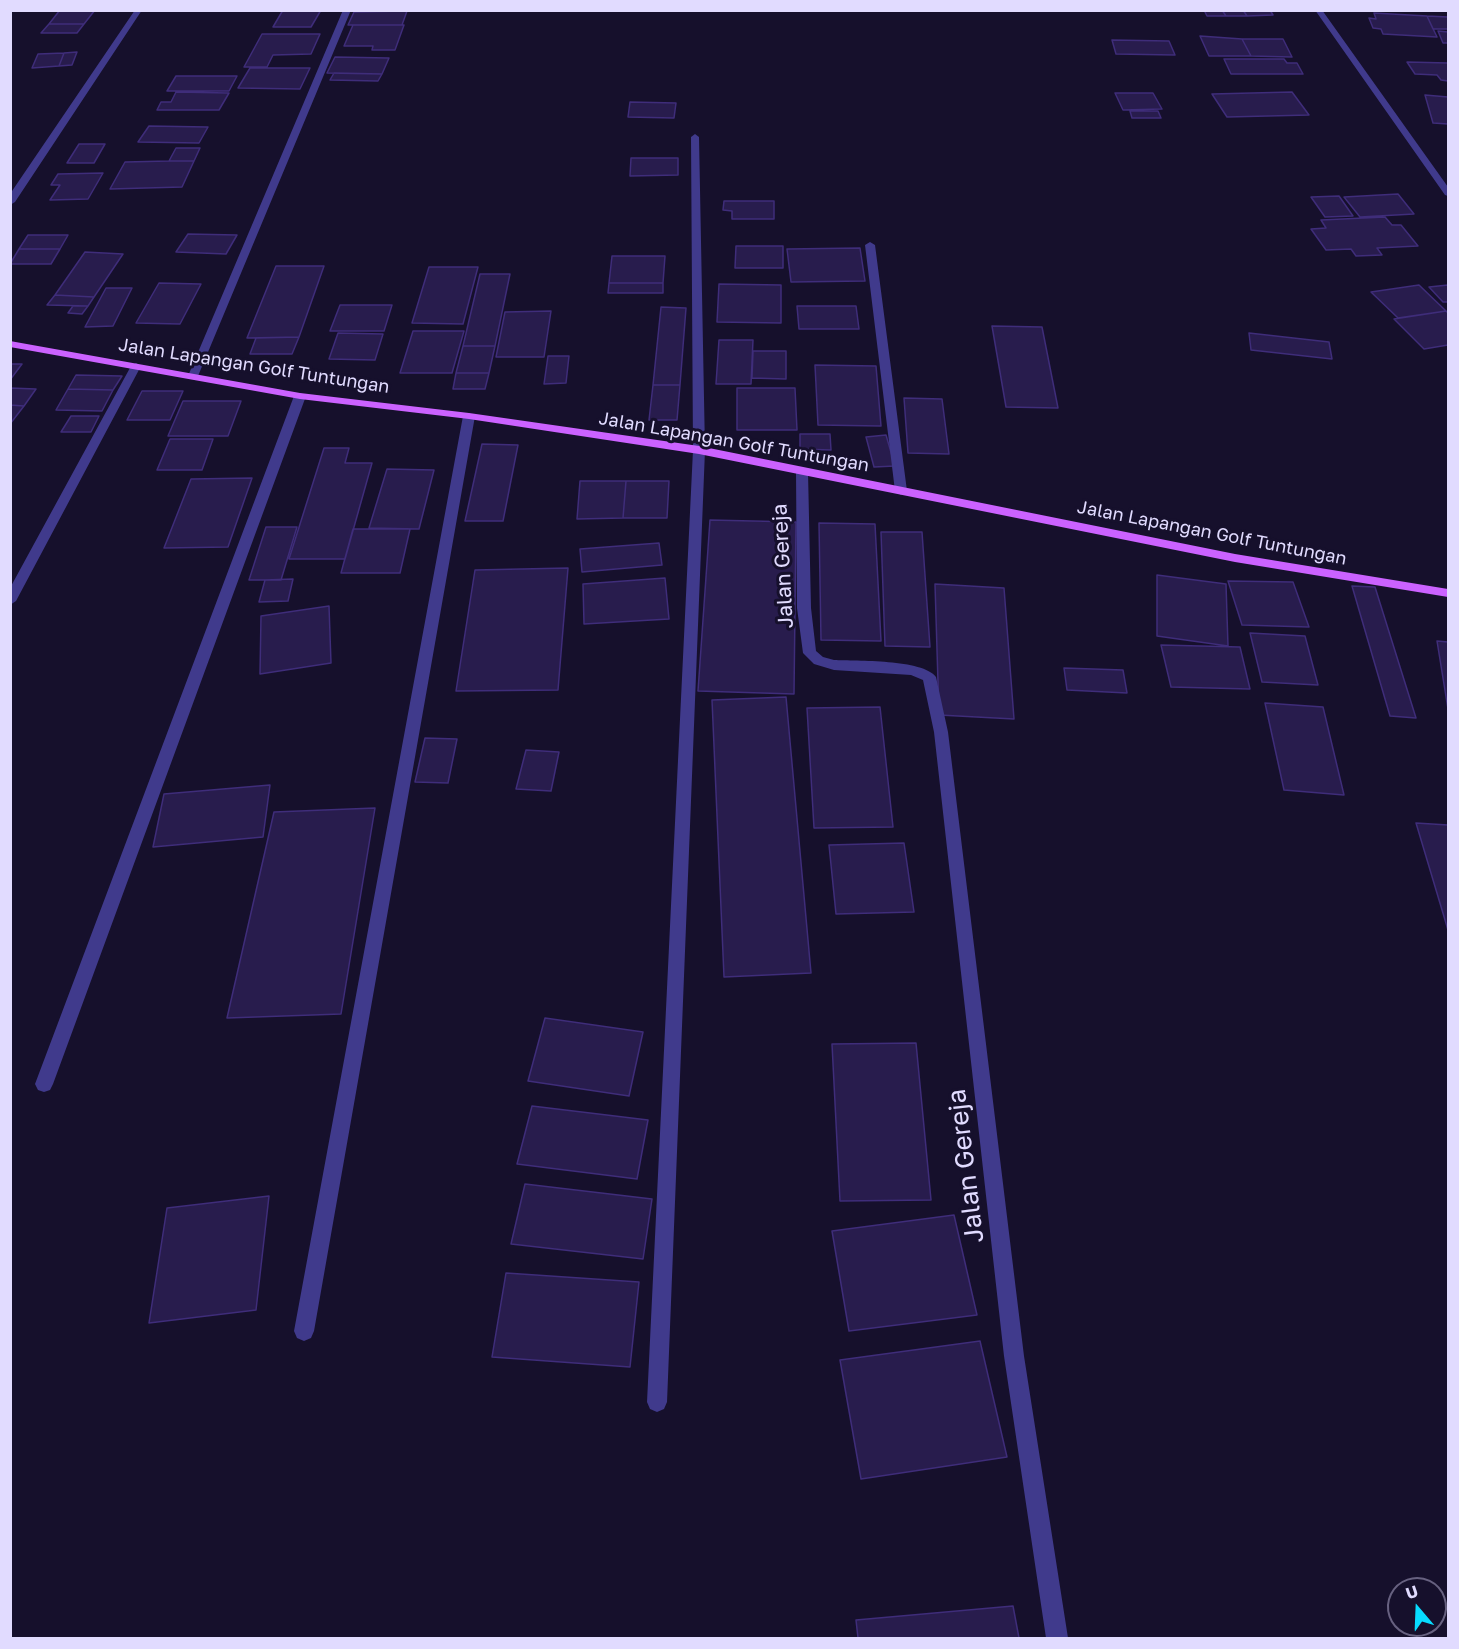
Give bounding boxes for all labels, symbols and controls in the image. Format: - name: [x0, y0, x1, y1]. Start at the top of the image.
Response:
- street label: Jalan Lapangan Golf Tuntungan: [117, 334, 391, 398]
- street label: Jalan Lapangan Golf Tuntungan: [597, 408, 871, 476]
- street label: Jalan Lapangan Golf Tuntungan: [1075, 496, 1349, 570]
- street label: Jalan Gereja: [767, 503, 799, 629]
- street label: Jalan Gereja: [941, 1087, 991, 1245]
- north arrow: [1387, 1577, 1447, 1637]
- text: U: [1403, 1581, 1421, 1603]

